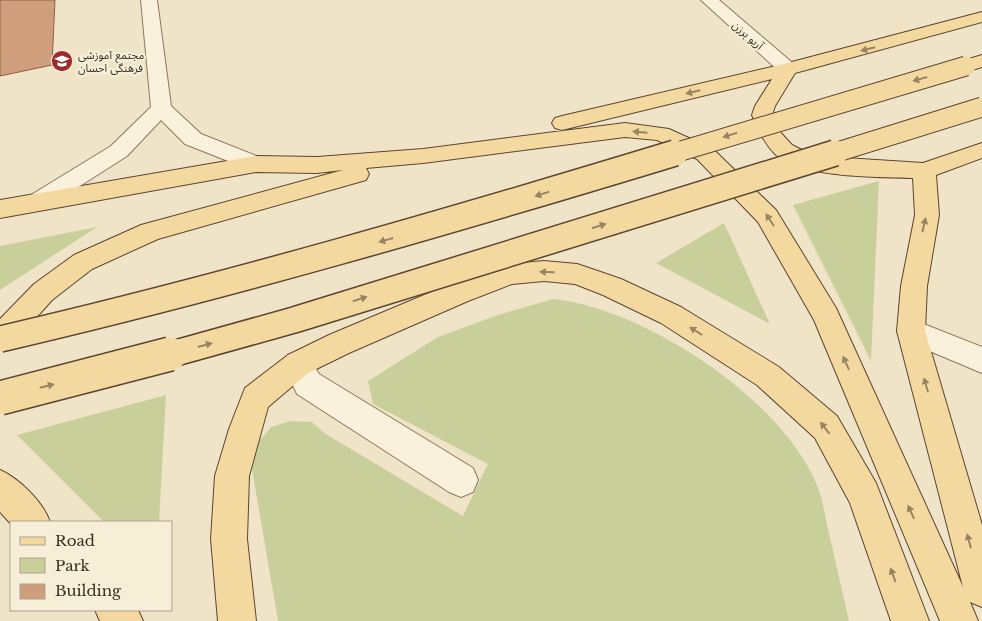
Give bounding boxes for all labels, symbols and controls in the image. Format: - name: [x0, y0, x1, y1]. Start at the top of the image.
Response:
- street label: آریو برزن: [729, 18, 767, 53]
- one-way arrow: [860, 45, 875, 53]
- place label: مجتمع آموزشی فرهنگی احسان: [78, 48, 144, 75]
- school or university icon: مجتمع آموزشی فرهنگی احسان: [50, 49, 74, 73]
- one-way arrow: [912, 75, 927, 83]
- one-way arrow: [685, 88, 700, 96]
- one-way arrow: [632, 127, 648, 135]
- one-way arrow: [723, 132, 738, 140]
- one-way arrow: [534, 191, 549, 199]
- one-way arrow: [765, 214, 774, 227]
- one-way arrow: [920, 218, 928, 233]
- one-way arrow: [592, 221, 607, 229]
- one-way arrow: [378, 236, 393, 244]
- one-way arrow: [539, 267, 555, 275]
- one-way arrow: [353, 295, 368, 303]
- one-way arrow: [690, 327, 703, 336]
- one-way arrow: [197, 341, 212, 349]
- one-way arrow: [842, 356, 850, 370]
- one-way arrow: [922, 377, 930, 392]
- one-way arrow: [40, 382, 55, 390]
- one-way arrow: [820, 422, 831, 435]
- one-way arrow: [907, 505, 915, 519]
- legend: [10, 521, 172, 611]
- text: Road: [55, 531, 95, 550]
- one-way arrow: [965, 534, 973, 549]
- text: Park: [55, 556, 91, 575]
- one-way arrow: [889, 567, 897, 582]
- text: Building: [55, 581, 122, 600]

